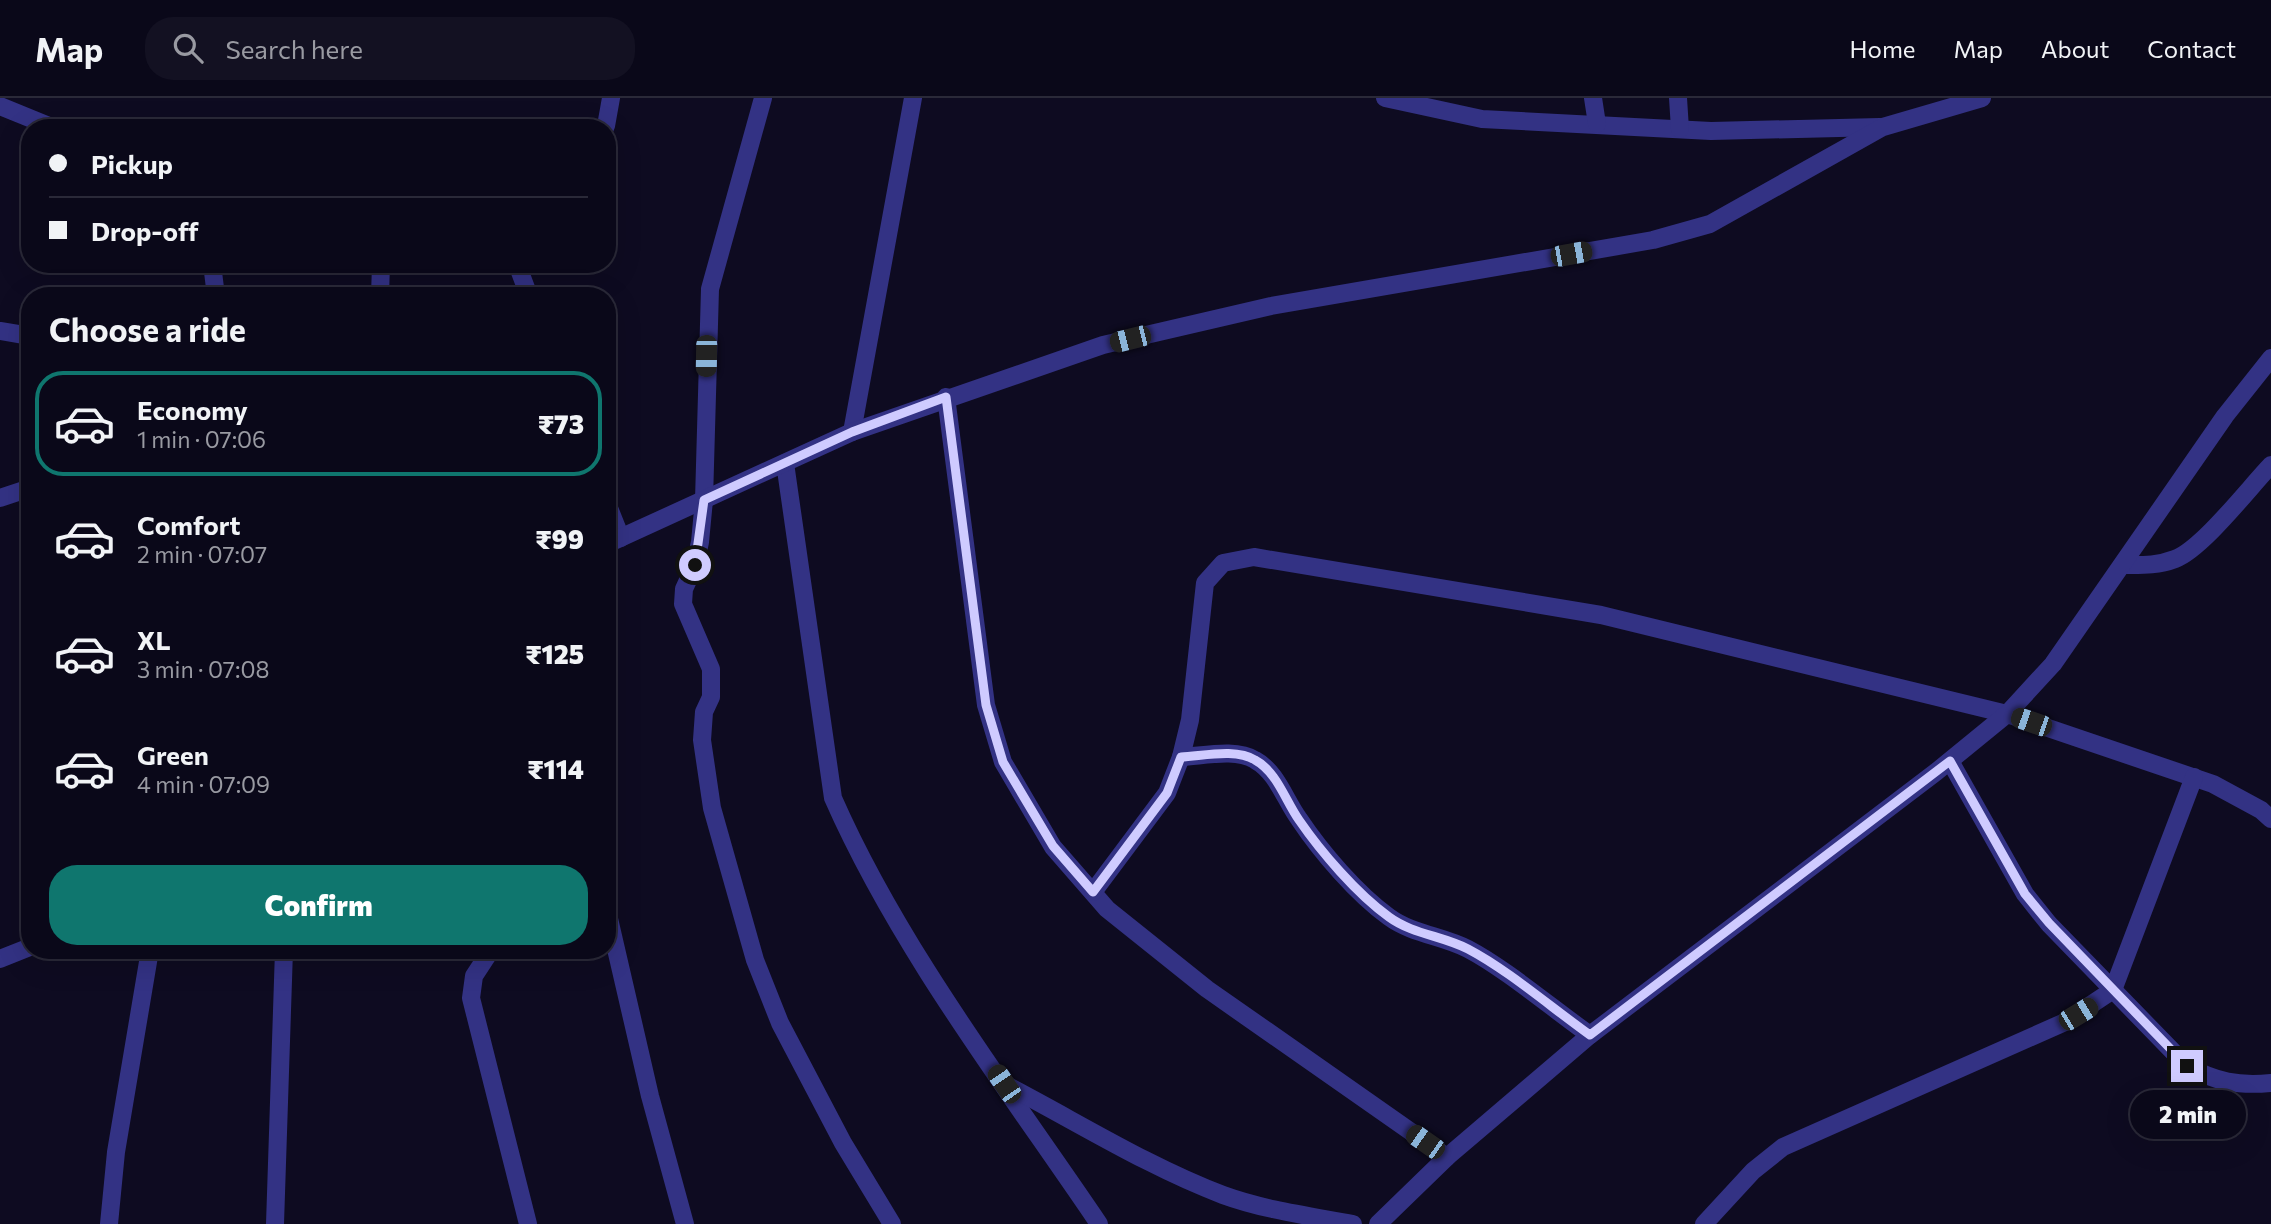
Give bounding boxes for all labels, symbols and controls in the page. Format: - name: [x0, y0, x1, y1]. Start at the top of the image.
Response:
- search box: [145, 17, 635, 80]
- text: Map: [35, 28, 103, 69]
- icon: search: [169, 29, 207, 67]
- text: Search here: [225, 33, 363, 64]
- text: Home: [1850, 34, 1916, 63]
- text: Map: [1954, 34, 2003, 63]
- text: About: [2041, 34, 2109, 63]
- text: Contact: [2147, 34, 2236, 63]
- text: Pickup: [91, 148, 173, 179]
- text: Drop-off: [91, 215, 198, 246]
- car: [1549, 240, 1594, 268]
- text: Choose a ride: [49, 309, 246, 349]
- car: [1108, 324, 1153, 354]
- car: [696, 335, 717, 377]
- icon: car: [53, 392, 116, 455]
- text: Economy: [137, 394, 248, 425]
- text: ₹73: [538, 408, 584, 439]
- text: 1 min · 07:06: [137, 425, 266, 453]
- icon: car: [53, 507, 116, 570]
- text: Comfort: [137, 509, 240, 540]
- text: ₹99: [535, 523, 584, 554]
- text: 2 min · 07:07: [137, 540, 267, 568]
- route start: [679, 549, 711, 581]
- icon: car: [53, 622, 116, 685]
- text: XL: [137, 624, 171, 655]
- text: ₹125: [525, 638, 584, 669]
- text: 3 min · 07:08: [137, 655, 269, 683]
- car: [2008, 705, 2055, 739]
- icon: car: [53, 737, 116, 800]
- text: Green: [137, 739, 209, 770]
- text: ₹114: [527, 753, 584, 784]
- text: 4 min · 07:09: [137, 770, 270, 798]
- button: Confirm: [49, 865, 588, 945]
- car: [2055, 994, 2102, 1034]
- route end: [2171, 1050, 2203, 1082]
- car: [984, 1061, 1025, 1107]
- callout: 2 min: [2129, 1090, 2245, 1140]
- text: 2 min: [2159, 1100, 2217, 1128]
- car: [1402, 1121, 1449, 1163]

